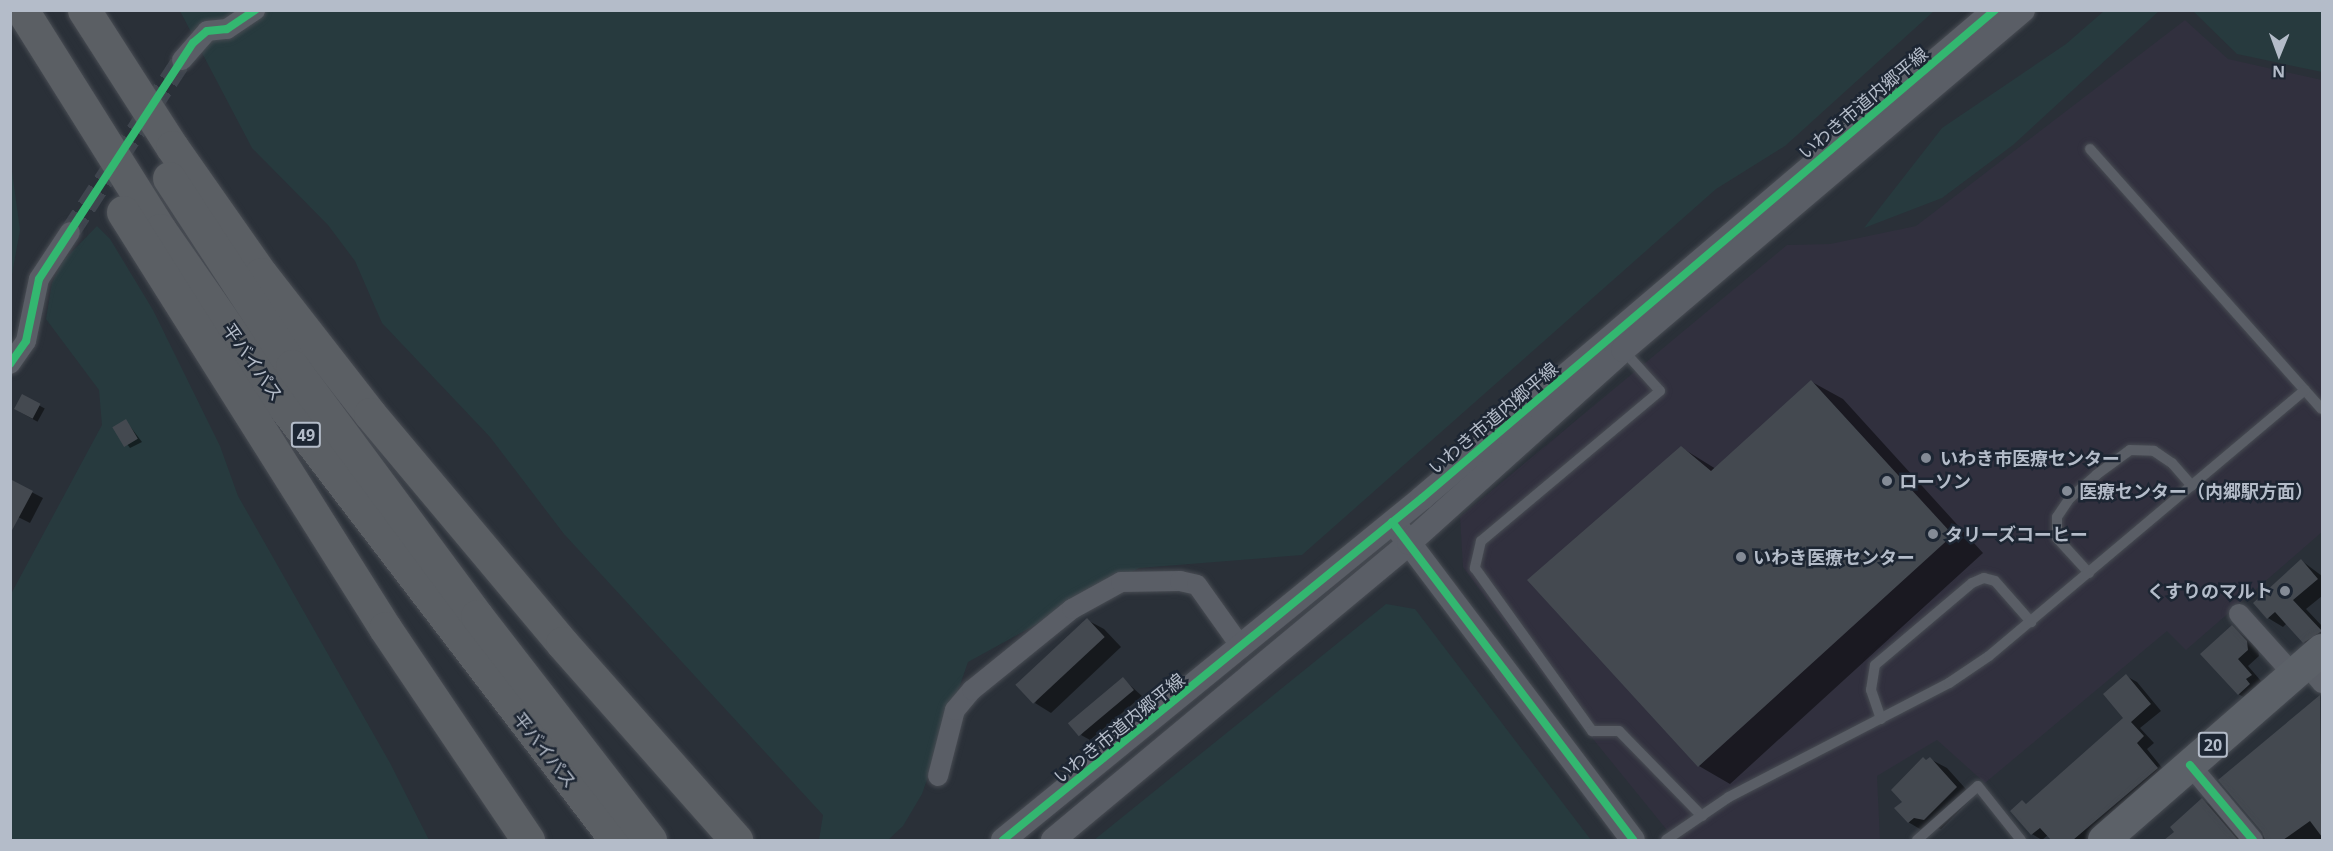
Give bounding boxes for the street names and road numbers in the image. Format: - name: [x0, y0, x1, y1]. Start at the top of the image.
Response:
- street label: いわき市道内郷平線: [1794, 43, 1932, 163]
- street label: 平バイパス: [218, 319, 288, 405]
- street label: いわき市道内郷平線: [1424, 358, 1562, 478]
- road number: 49: [290, 422, 322, 448]
- street label: いわき市道内郷平線: [1049, 669, 1189, 787]
- street label: 平バイパス: [509, 708, 581, 792]
- road number: 20: [2196, 732, 2230, 758]

